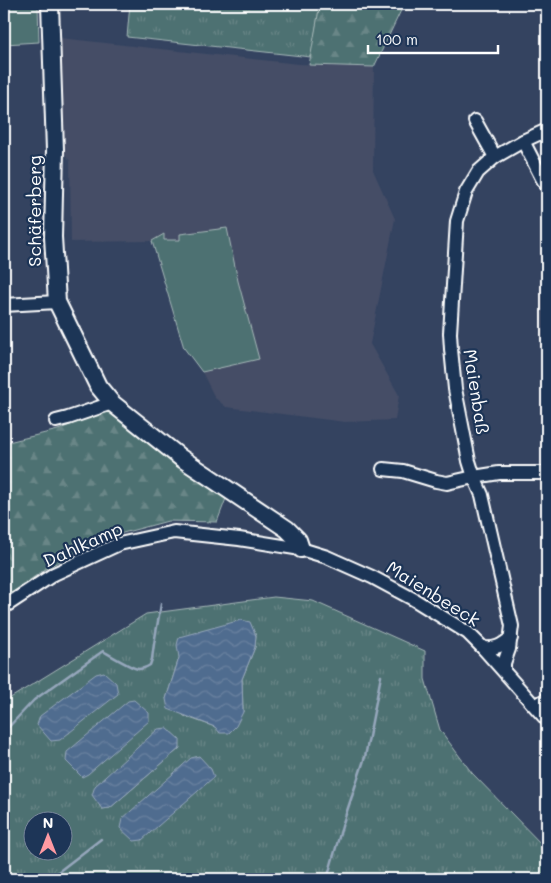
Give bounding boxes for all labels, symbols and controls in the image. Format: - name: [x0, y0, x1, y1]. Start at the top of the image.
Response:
- scale bar: [368, 22, 498, 54]
- text: 100 m: [376, 29, 418, 49]
- street label: Schäferberg: [22, 155, 46, 267]
- street label: Maienbaß: [458, 347, 496, 436]
- street label: Dahlkamp: [39, 516, 126, 572]
- street label: Maienbeeck: [382, 555, 485, 631]
- north arrow: [22, 810, 72, 860]
- text: N: [43, 813, 53, 832]

